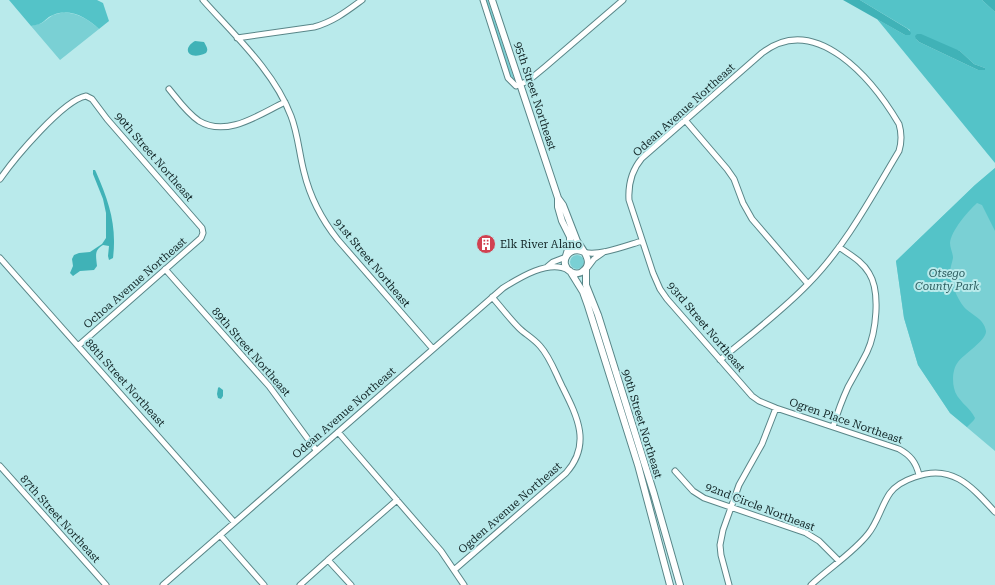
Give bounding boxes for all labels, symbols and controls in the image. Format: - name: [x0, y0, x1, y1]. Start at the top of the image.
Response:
- street label: 95th Street Northeast: [511, 40, 559, 152]
- street label: Odean Avenue Northeast: [630, 61, 738, 159]
- street label: 90th Street Northeast: [112, 110, 196, 204]
- street label: 91st Street Northeast: [331, 216, 413, 310]
- building icon: Elk River Alano: [475, 233, 497, 255]
- street label: Ochoa Avenue Northeast: [81, 235, 189, 331]
- place label: Elk River Alano: [500, 238, 582, 251]
- park label: Otsego County Park: [915, 267, 979, 293]
- street label: 93rd Street Northeast: [665, 279, 747, 375]
- street label: 89th Street Northeast: [209, 305, 293, 399]
- street label: 88th Street Northeast: [82, 337, 168, 429]
- street label: Odean Avenue Northeast: [290, 365, 398, 461]
- street label: 90th Street Northeast: [619, 368, 665, 480]
- street label: Ogren Place Northeast: [788, 395, 904, 447]
- street label: Ogden Avenue Northeast: [456, 460, 564, 556]
- street label: 87th Street Northeast: [17, 473, 103, 565]
- street label: 92nd Circle Northeast: [703, 480, 817, 534]

